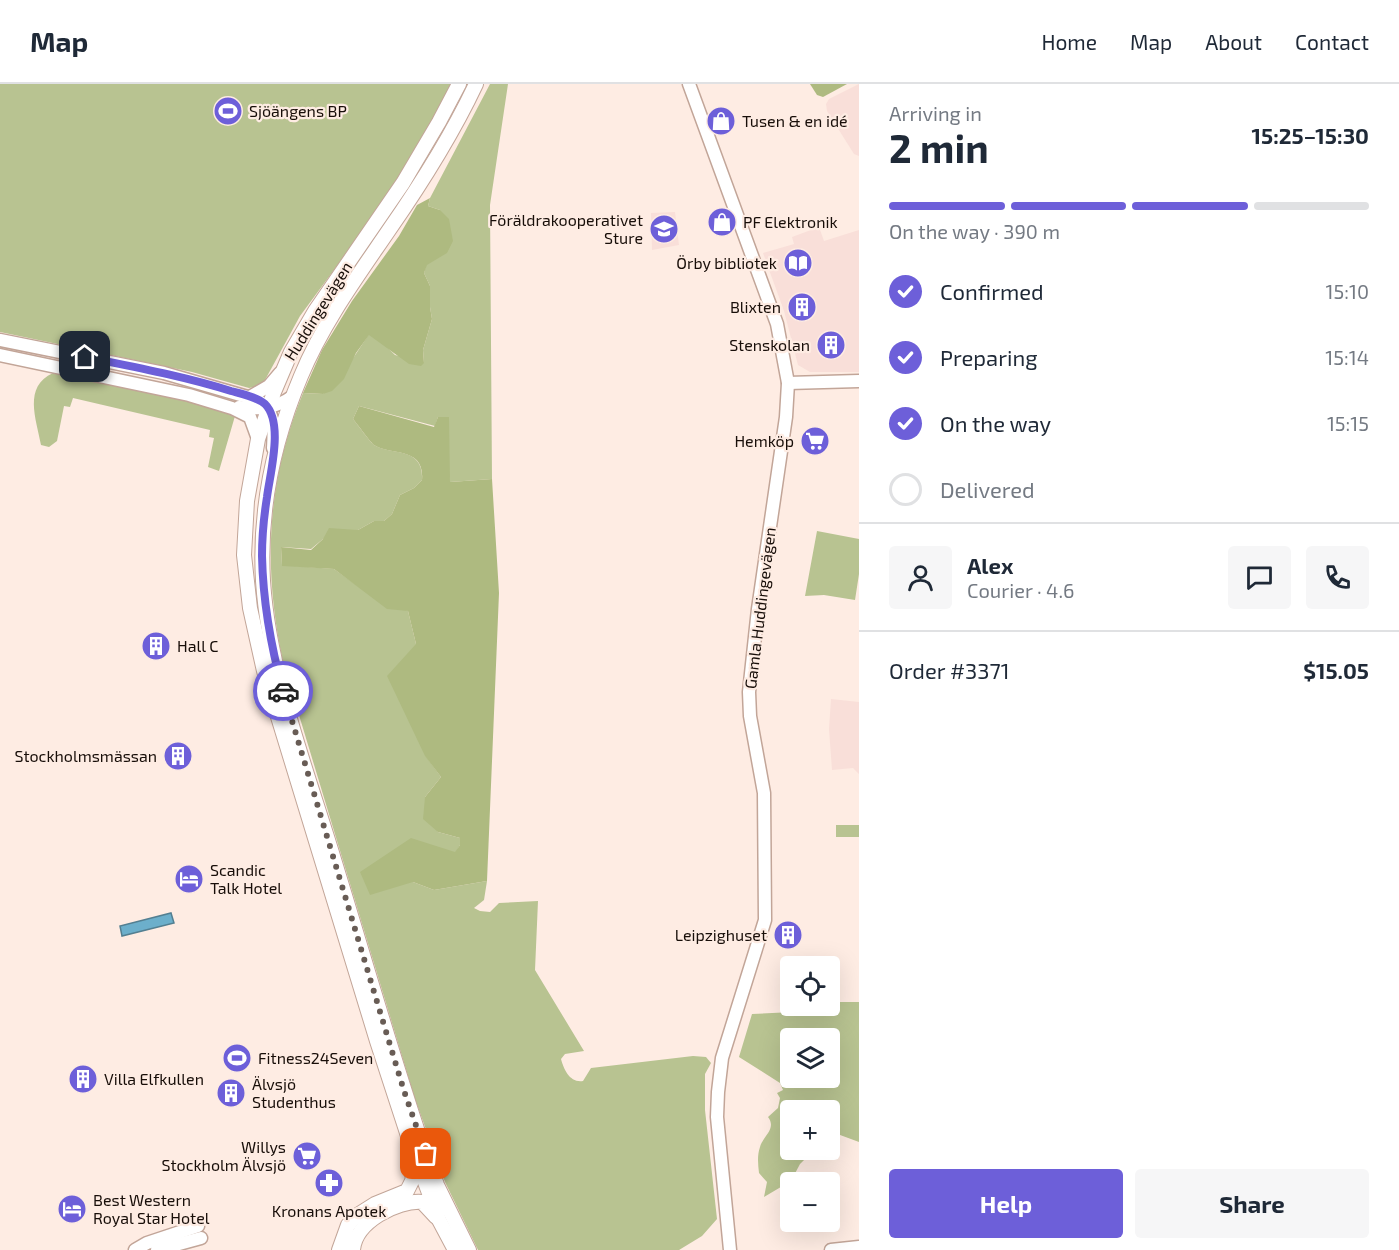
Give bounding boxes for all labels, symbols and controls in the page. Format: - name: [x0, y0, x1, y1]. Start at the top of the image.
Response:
- text: Map: [30, 24, 88, 58]
- text: Home: [1041, 29, 1097, 54]
- text: Map: [1130, 29, 1172, 54]
- text: About: [1205, 29, 1262, 54]
- text: Contact: [1295, 29, 1369, 54]
- sports icon: Sjöängens BP: [212, 95, 244, 127]
- place label: Sjöängens BP: [249, 101, 347, 121]
- text: Arriving in: [889, 101, 982, 125]
- shop icon: Tusen & en idé: [705, 105, 737, 137]
- place label: Tusen & en idé: [742, 111, 848, 130]
- text: 15:25–15:30: [1251, 122, 1369, 148]
- text: 2 min: [889, 124, 989, 171]
- shop icon: PF Elektronik: [706, 206, 738, 238]
- place label: Föräldrakooperativet Sture: [489, 210, 643, 247]
- place label: PF Elektronik: [743, 212, 838, 231]
- school or university icon: Föräldrakooperativet Sture: [648, 213, 680, 245]
- text: On the way · 390 m: [889, 219, 1060, 243]
- library icon: Örby bibliotek: [782, 247, 814, 279]
- place label: Örby bibliotek: [676, 253, 777, 272]
- street label: Huddingevägen: [280, 258, 356, 364]
- icon: check: [889, 275, 922, 308]
- text: Confirmed: [940, 278, 1044, 304]
- text: 15:10: [1326, 279, 1369, 303]
- building icon: Blixten: [786, 291, 818, 323]
- place label: Blixten: [730, 297, 781, 316]
- building icon: Stenskolan: [815, 329, 847, 361]
- pin: [59, 331, 110, 382]
- place label: Stenskolan: [729, 335, 810, 354]
- icon: home: [68, 340, 101, 373]
- icon: check: [889, 341, 922, 374]
- text: Preparing: [940, 344, 1038, 370]
- text: 15:14: [1325, 345, 1369, 369]
- icon: check: [889, 407, 922, 440]
- text: On the way: [940, 410, 1051, 436]
- text: 15:15: [1327, 411, 1369, 435]
- supermarket icon: Hemköp: [799, 425, 831, 457]
- place label: Hemköp: [734, 431, 794, 450]
- text: Delivered: [940, 476, 1035, 502]
- street label: Gamla Huddingevägen: [740, 526, 779, 690]
- button: person: [889, 546, 952, 609]
- button: chat: [1228, 546, 1291, 609]
- button: phone: [1306, 546, 1369, 609]
- text: Alex: [967, 552, 1013, 578]
- text: Courier · 4.6: [967, 578, 1074, 602]
- building icon: Hall C: [140, 630, 172, 662]
- place label: Hall C: [177, 636, 218, 655]
- text: Order #3371: [889, 657, 1010, 683]
- text: $15.05: [1303, 657, 1369, 683]
- courier: [253, 661, 313, 721]
- icon: car: [267, 675, 300, 708]
- building icon: Stockholmsmässan: [162, 740, 194, 772]
- place label: Stockholmsmässan: [15, 746, 157, 765]
- place label: Scandic Talk Hotel: [210, 860, 282, 897]
- hotel icon: Scandic Talk Hotel: [173, 863, 205, 895]
- building icon: Leipzighuset: [772, 919, 804, 951]
- place label: Leipzighuset: [675, 925, 767, 944]
- map controls: [780, 956, 840, 1232]
- button: locate: [780, 956, 840, 1016]
- button: layers: [780, 1028, 840, 1088]
- sports icon: Fitness24Seven: [221, 1042, 253, 1074]
- place label: Fitness24Seven: [258, 1048, 373, 1067]
- building icon: Villa Elfkullen: [67, 1063, 99, 1095]
- place label: Villa Elfkullen: [104, 1069, 204, 1088]
- place label: Älvsjö Studenthus: [252, 1074, 336, 1111]
- building icon: Älvsjö Studenthus: [215, 1077, 247, 1109]
- button: +: [780, 1100, 840, 1160]
- pin: [400, 1128, 451, 1179]
- place label: Willys Stockholm Älvsjö: [162, 1137, 286, 1175]
- icon: bag: [409, 1137, 442, 1170]
- supermarket icon: Willys Stockholm Älvsjö: [291, 1140, 323, 1172]
- pharmacy icon: Kronans Apotek: [313, 1167, 345, 1199]
- button: Help: [889, 1169, 1123, 1238]
- button: Share: [1135, 1169, 1369, 1238]
- button: −: [780, 1172, 840, 1232]
- place label: Best Western Royal Star Hotel: [93, 1190, 210, 1227]
- hotel icon: Best Western Royal Star Hotel: [56, 1193, 88, 1225]
- place label: Kronans Apotek: [272, 1201, 386, 1220]

